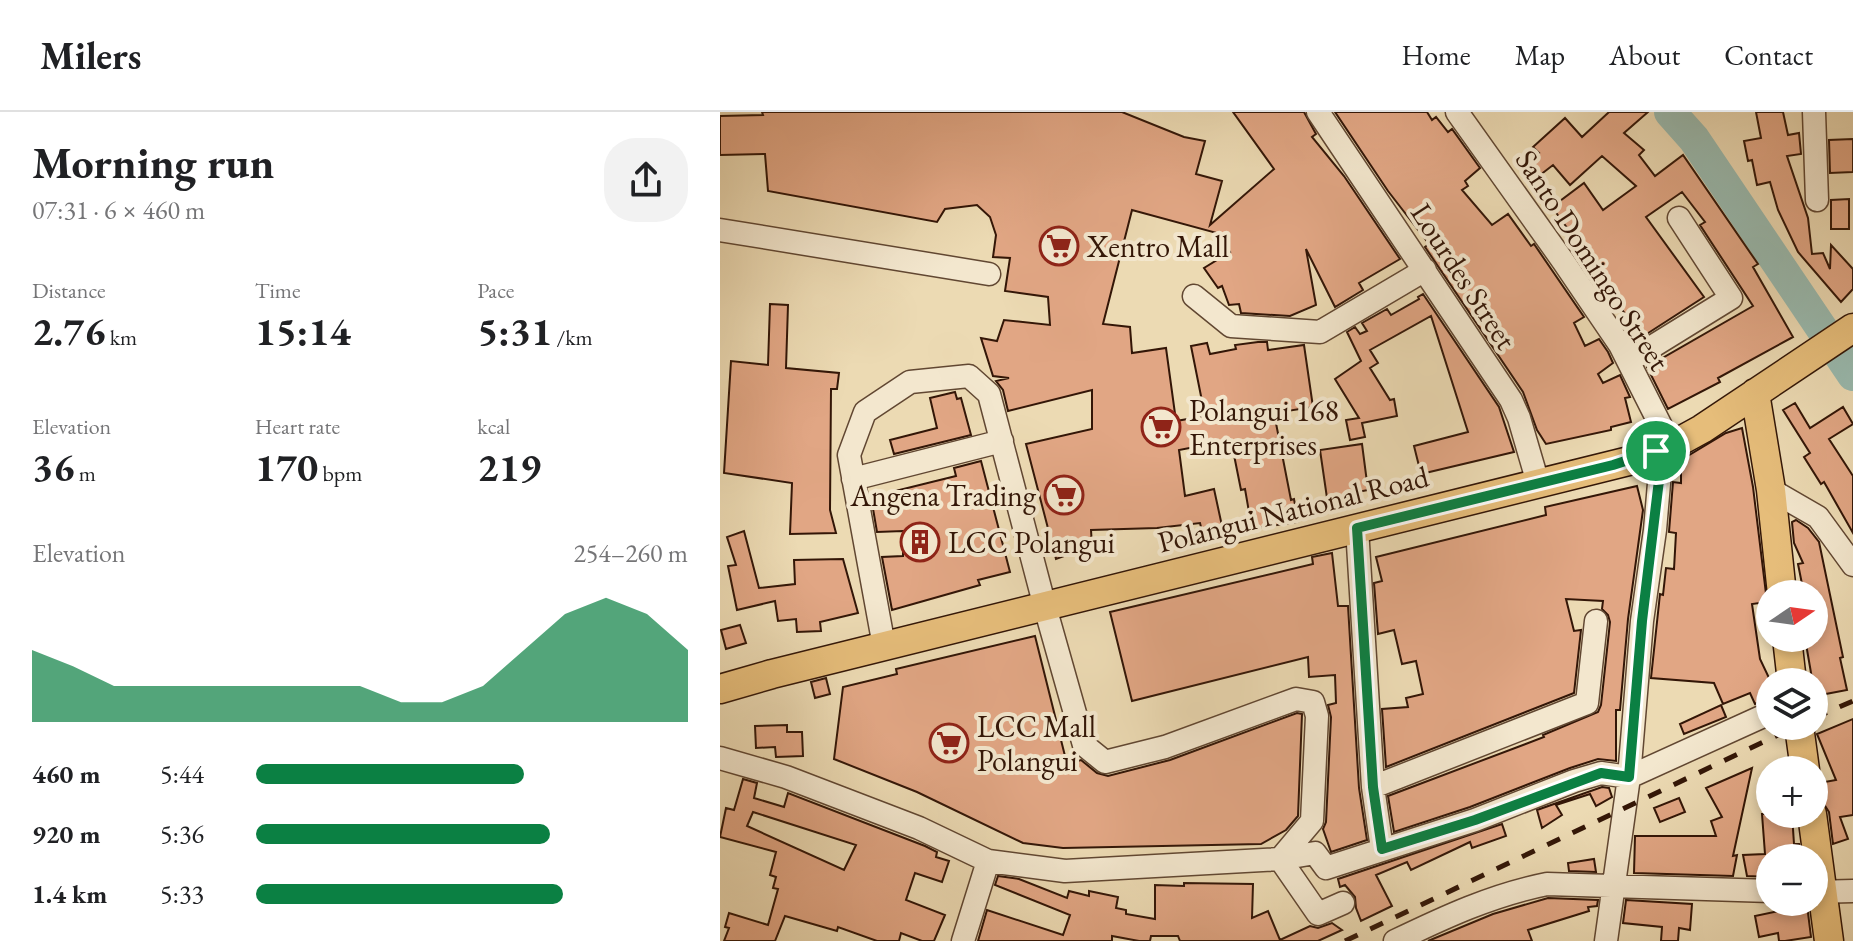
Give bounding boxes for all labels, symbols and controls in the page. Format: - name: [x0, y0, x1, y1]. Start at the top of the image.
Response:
- text: Milers: [40, 31, 142, 80]
- text: Home: [1401, 37, 1471, 73]
- text: Map: [1515, 37, 1565, 73]
- text: About: [1609, 37, 1680, 73]
- text: Contact: [1724, 37, 1813, 73]
- text: Morning run: [32, 134, 274, 191]
- button: share: [604, 138, 688, 222]
- street label: Santo Domingo Street: [1507, 142, 1679, 378]
- text: 07:31 · 6 × 460 m: [32, 193, 205, 227]
- street label: Lourdes Street: [1402, 195, 1526, 357]
- supermarket icon: Xentro Mall: [1038, 225, 1080, 267]
- place label: Xentro Mall: [1086, 227, 1229, 266]
- text: Distance: [32, 276, 105, 305]
- text: Time: [255, 276, 300, 305]
- text: Pace: [477, 276, 514, 305]
- text: 2.76: [32, 305, 105, 357]
- text: 15:14: [255, 305, 351, 357]
- text: 5:31: [477, 305, 552, 357]
- text: km: [105, 323, 137, 352]
- text: /km: [552, 323, 593, 352]
- place label: Polangui 168 Enterprises: [1189, 391, 1339, 464]
- supermarket icon: Polangui 168 Enterprises: [1140, 406, 1182, 448]
- text: Elevation: [32, 412, 111, 441]
- text: Heart rate: [255, 412, 340, 441]
- text: kcal: [477, 412, 510, 441]
- pin: [1622, 417, 1690, 485]
- icon: arrive: [1634, 429, 1678, 473]
- text: 36: [32, 441, 74, 493]
- text: 170: [255, 441, 318, 493]
- text: 219: [477, 441, 541, 493]
- street label: Polangui National Road: [1153, 456, 1433, 562]
- text: m: [74, 459, 96, 488]
- text: bpm: [318, 459, 362, 488]
- supermarket icon: Angena Trading: [1043, 474, 1085, 516]
- place label: Angena Trading: [849, 476, 1037, 515]
- building icon: LCC Polangui: [899, 521, 941, 563]
- place label: LCC Polangui: [948, 523, 1115, 562]
- text: Elevation: [32, 536, 126, 570]
- text: 254–260 m: [573, 536, 688, 570]
- north arrow: [1756, 580, 1828, 652]
- map controls: [1756, 580, 1828, 916]
- button: layers: [1756, 668, 1828, 740]
- place label: LCC Mall Polangui: [977, 707, 1096, 780]
- supermarket icon: LCC Mall Polangui: [928, 722, 970, 764]
- button: +: [1756, 756, 1828, 828]
- text: 460 m: [32, 757, 100, 791]
- text: 5:44: [160, 757, 204, 791]
- text: 920 m: [32, 817, 100, 851]
- text: 5:36: [160, 817, 204, 851]
- button: −: [1756, 844, 1828, 916]
- text: 1.4 km: [32, 877, 107, 911]
- text: 5:33: [160, 877, 204, 911]

